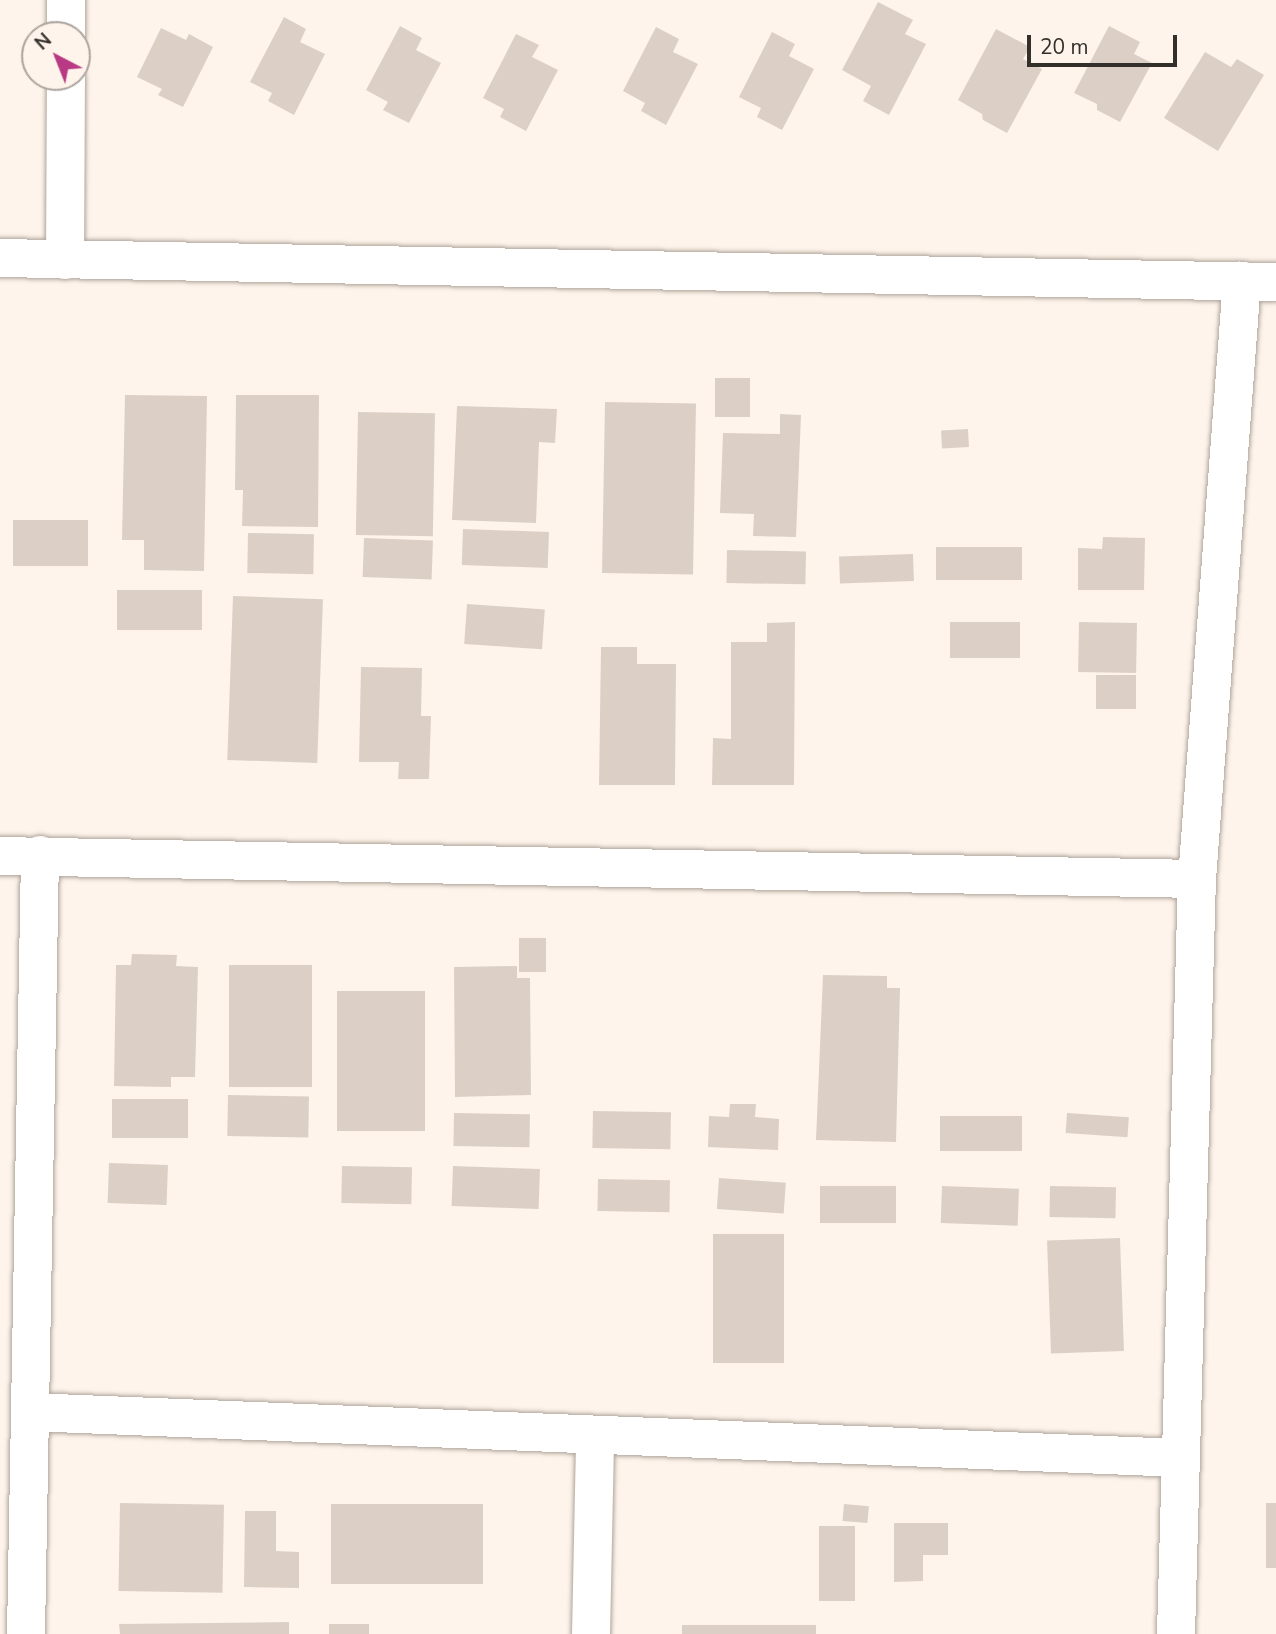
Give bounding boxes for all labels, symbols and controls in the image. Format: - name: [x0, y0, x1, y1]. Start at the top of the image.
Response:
- north arrow: [21, 21, 91, 91]
- scale bar: [1031, 21, 1182, 65]
- text: N: [29, 27, 57, 56]
- text: 20 m: [1040, 33, 1089, 61]

